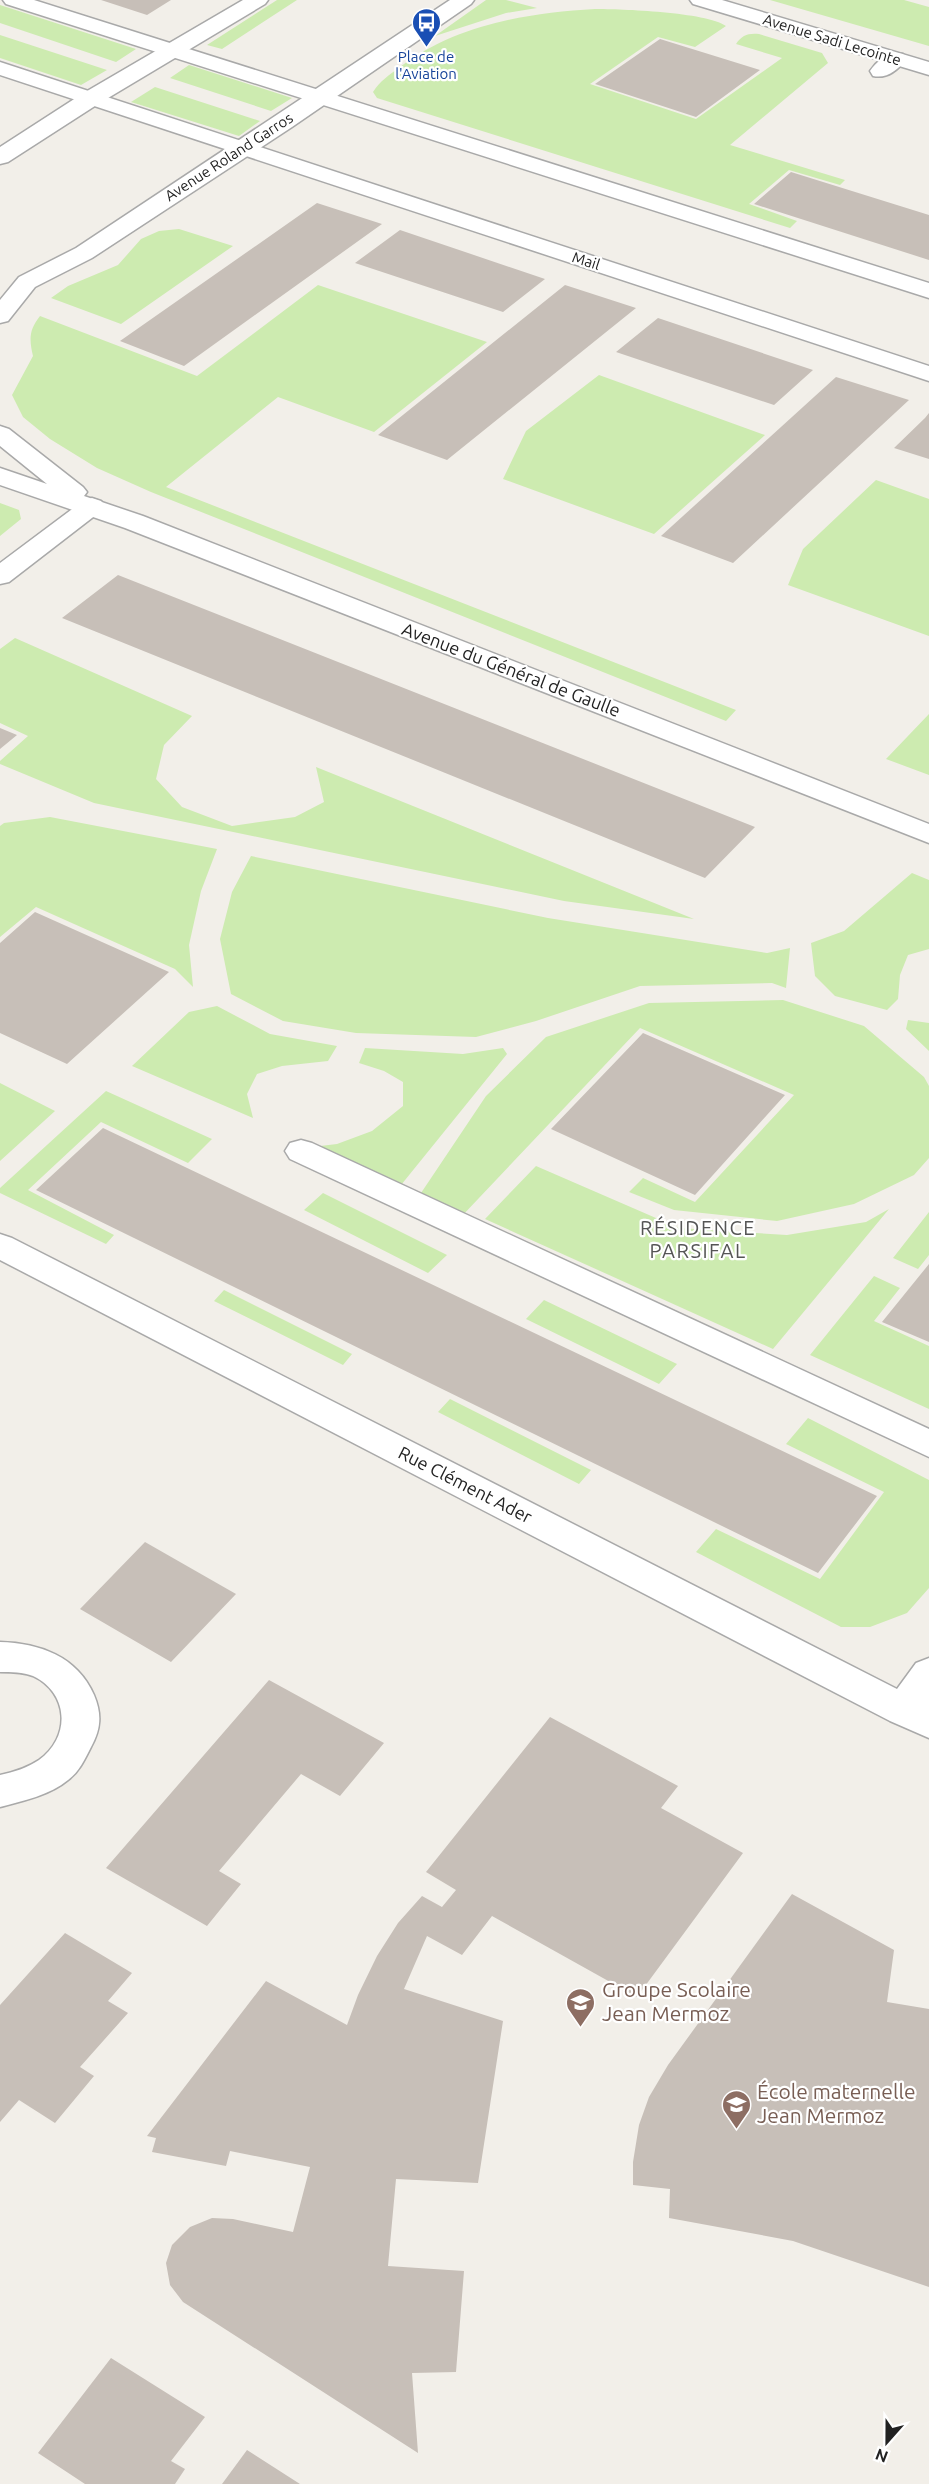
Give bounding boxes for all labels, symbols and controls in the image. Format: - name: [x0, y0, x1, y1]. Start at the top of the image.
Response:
- bus stop icon: Place de l'Aviation: [410, 6, 442, 48]
- street label: Avenue Sadi Lecointe: [761, 10, 903, 69]
- place label: Place de l'Aviation: [395, 48, 457, 82]
- street label: Avenue Roland Garros: [162, 109, 296, 204]
- street label: Mail: [570, 248, 602, 273]
- street label: Avenue du Général de Gaulle: [399, 618, 623, 720]
- district label: RÉSIDENCE PARSIFAL: [640, 1216, 756, 1262]
- street label: Rue Clément Ader: [395, 1442, 536, 1527]
- place label: Groupe Scolaire Jean Mermoz: [602, 1977, 751, 2025]
- school or university icon: Groupe Scolaire Jean Mermoz: [565, 1986, 597, 2028]
- place label: École maternelle Jean Mermoz: [757, 2079, 916, 2127]
- school or university icon: École maternelle Jean Mermoz: [720, 2088, 752, 2130]
- north arrow: [857, 2412, 917, 2472]
- text: N: [873, 2445, 890, 2467]

